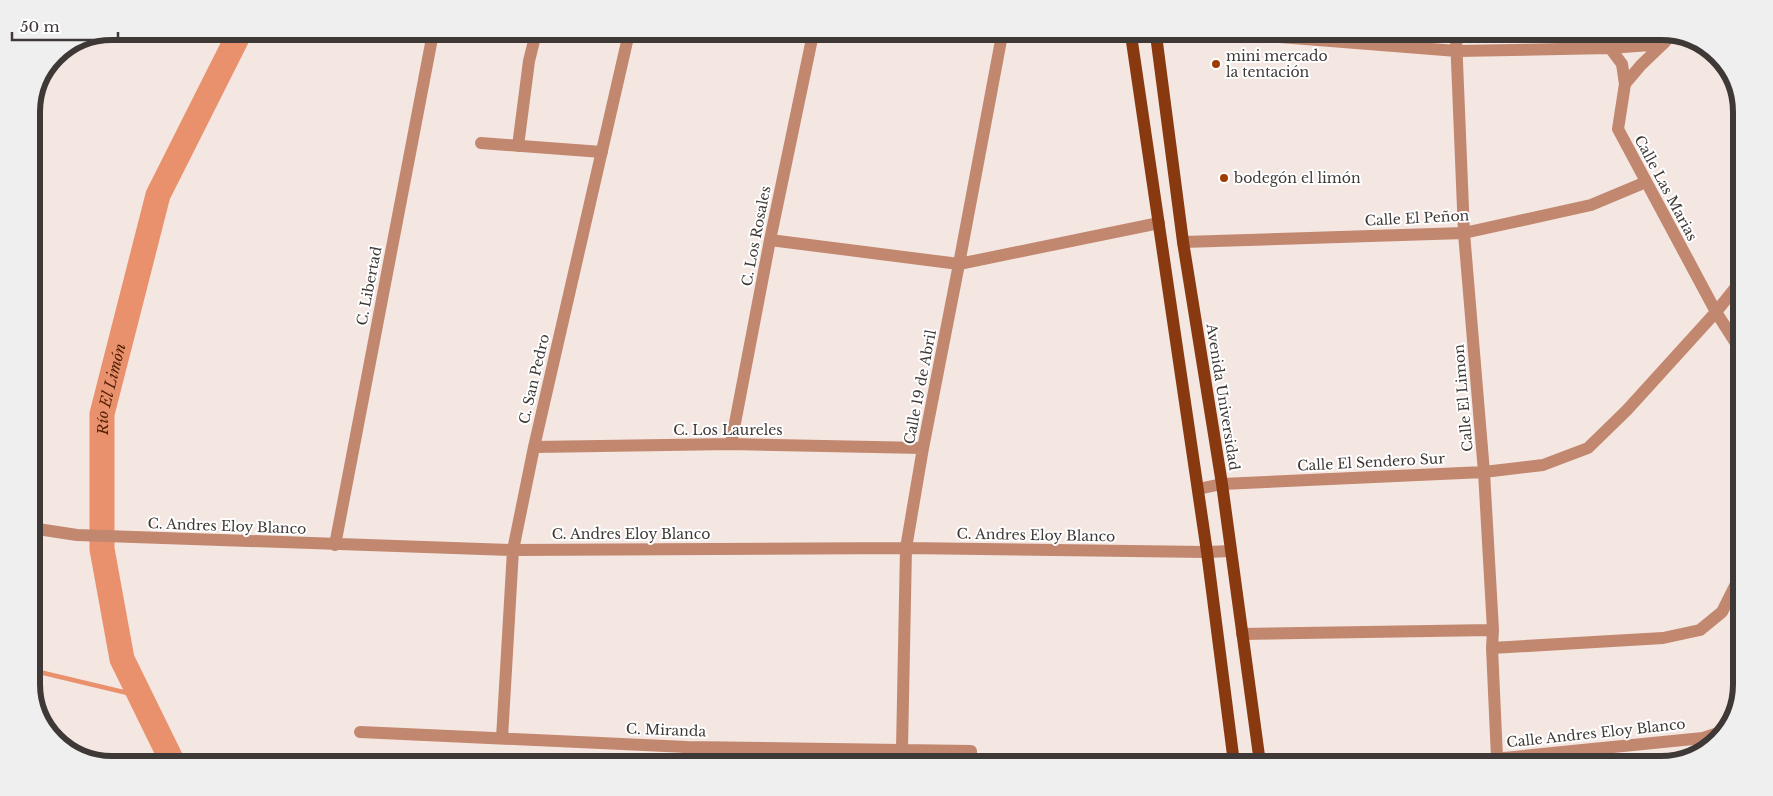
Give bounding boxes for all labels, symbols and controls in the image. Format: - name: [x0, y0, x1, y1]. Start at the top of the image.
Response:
- scale bar: [12, 10, 119, 42]
- text: 50 m: [20, 17, 60, 36]
- place label: mini mercado la tentación: [1226, 47, 1328, 81]
- marker: mini mercado la tentación: [1210, 58, 1222, 70]
- street label: Calle Las Marias: [1631, 132, 1701, 244]
- place label: bodegón el limón: [1233, 169, 1361, 187]
- marker: bodegón el limón: [1218, 172, 1230, 184]
- street label: C. Los Rosales: [737, 184, 775, 288]
- street label: Calle El Peñon: [1364, 206, 1470, 230]
- street label: C. Libertad: [353, 244, 386, 327]
- street label: Avenida Universidad: [1202, 321, 1244, 472]
- street label: Calle 19 de Abril: [900, 328, 940, 446]
- street label: C. San Pedro: [515, 332, 553, 426]
- water label: Río El Limón: [93, 341, 129, 436]
- street label: Calle El Limon: [1449, 343, 1477, 452]
- street label: C. Los Laureles: [673, 421, 783, 439]
- street label: Calle El Sendero Sur: [1297, 449, 1446, 475]
- street label: C. Andres Eloy Blanco: [147, 514, 307, 538]
- street label: C. Andres Eloy Blanco: [552, 525, 710, 543]
- street label: C. Andres Eloy Blanco: [956, 525, 1116, 545]
- street label: Calle Andres Eloy Blanco: [1506, 715, 1686, 751]
- street label: C. Miranda: [626, 720, 707, 740]

